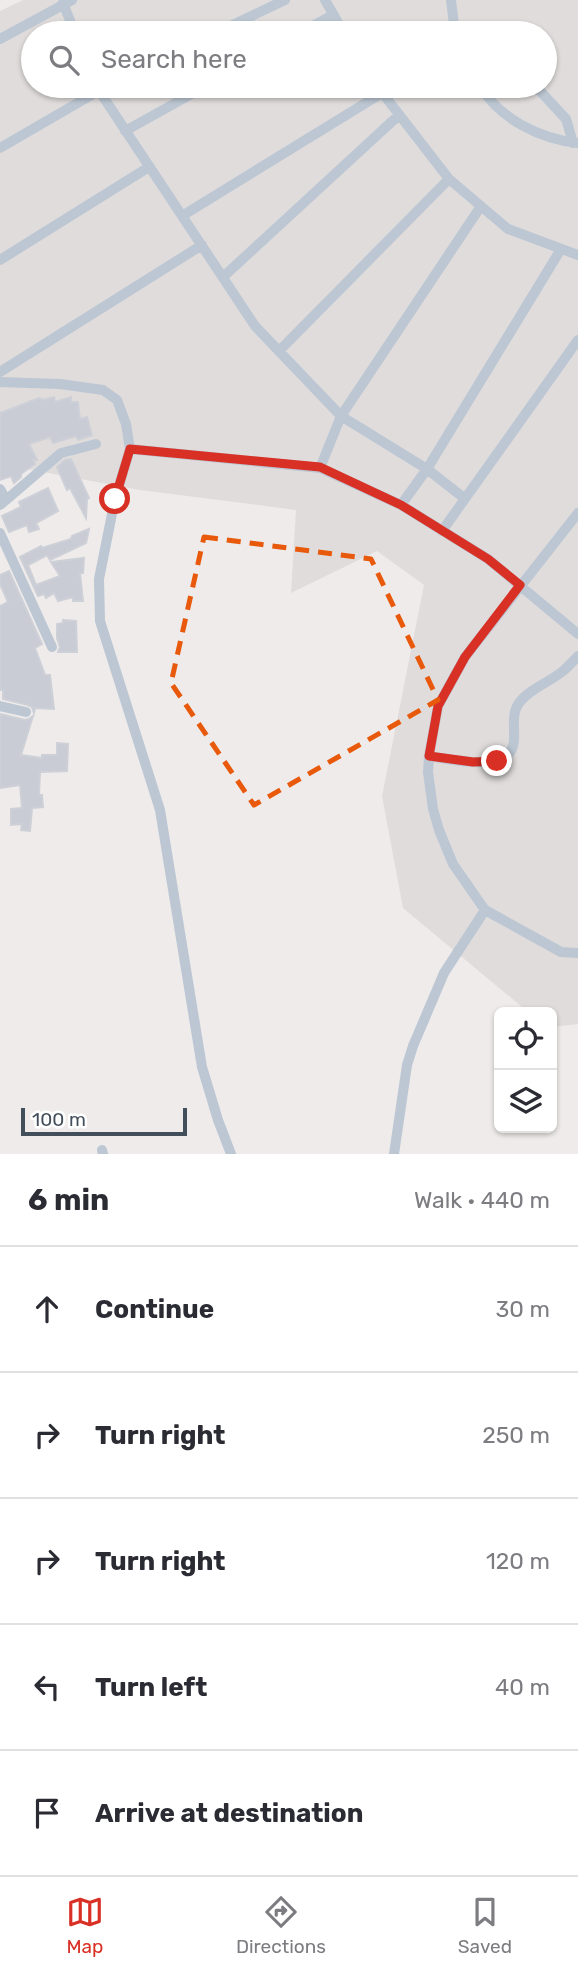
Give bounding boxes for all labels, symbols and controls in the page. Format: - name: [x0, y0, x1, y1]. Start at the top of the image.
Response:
- search box: [21, 21, 557, 98]
- icon: search: [45, 41, 83, 79]
- text: Search here: [101, 44, 247, 75]
- route start: [99, 483, 130, 514]
- route end: [481, 745, 512, 776]
- map controls: [494, 1007, 557, 1133]
- button: locate: [494, 1007, 557, 1070]
- button: layers: [494, 1070, 557, 1133]
- scale bar: [21, 1105, 187, 1137]
- text: 100 m: [32, 1108, 86, 1131]
- text: 6 min: [28, 1182, 109, 1218]
- text: Walk · 440 m: [414, 1186, 550, 1214]
- icon: ahead: [28, 1290, 66, 1328]
- text: Continue: [95, 1294, 214, 1325]
- text: 30 m: [495, 1295, 550, 1323]
- icon: right: [28, 1416, 66, 1454]
- text: Turn right: [95, 1420, 225, 1451]
- text: 250 m: [482, 1421, 550, 1449]
- icon: right: [28, 1542, 66, 1580]
- text: Turn right: [95, 1546, 225, 1577]
- text: 120 m: [486, 1547, 550, 1575]
- icon: left: [28, 1668, 66, 1706]
- text: Turn left: [95, 1672, 207, 1703]
- text: 40 m: [495, 1673, 550, 1701]
- icon: arrive: [28, 1794, 66, 1832]
- text: Arrive at destination: [95, 1798, 363, 1829]
- tab: Map: [66, 1893, 104, 1958]
- tab: Directions: [236, 1893, 326, 1958]
- tab: Saved: [458, 1893, 512, 1958]

